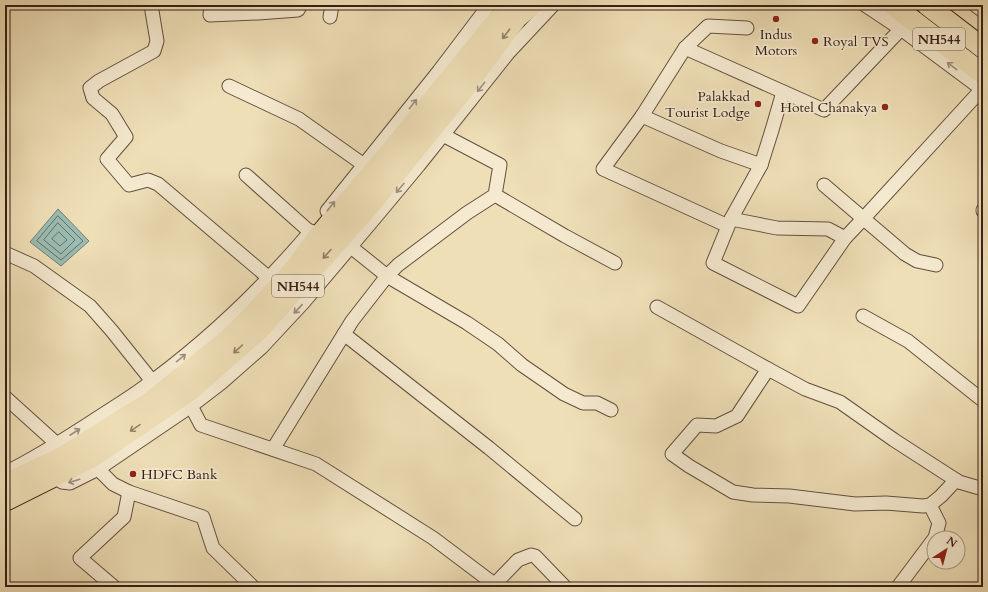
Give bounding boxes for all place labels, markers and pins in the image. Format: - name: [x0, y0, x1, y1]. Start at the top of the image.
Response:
- marker: Indus Motors: [771, 14, 781, 24]
- place label: Indus Motors: [755, 25, 798, 60]
- place label: Royal TVS: [823, 32, 889, 51]
- marker: Royal TVS: [810, 36, 820, 46]
- place label: Palakkad Tourist Lodge: [665, 87, 751, 122]
- place label: Hotel Chanakya: [780, 98, 877, 117]
- marker: Palakkad Tourist Lodge: [753, 99, 763, 109]
- marker: Hotel Chanakya: [880, 102, 890, 112]
- place label: HDFC Bank: [141, 465, 218, 484]
- marker: HDFC Bank: [128, 469, 138, 479]

